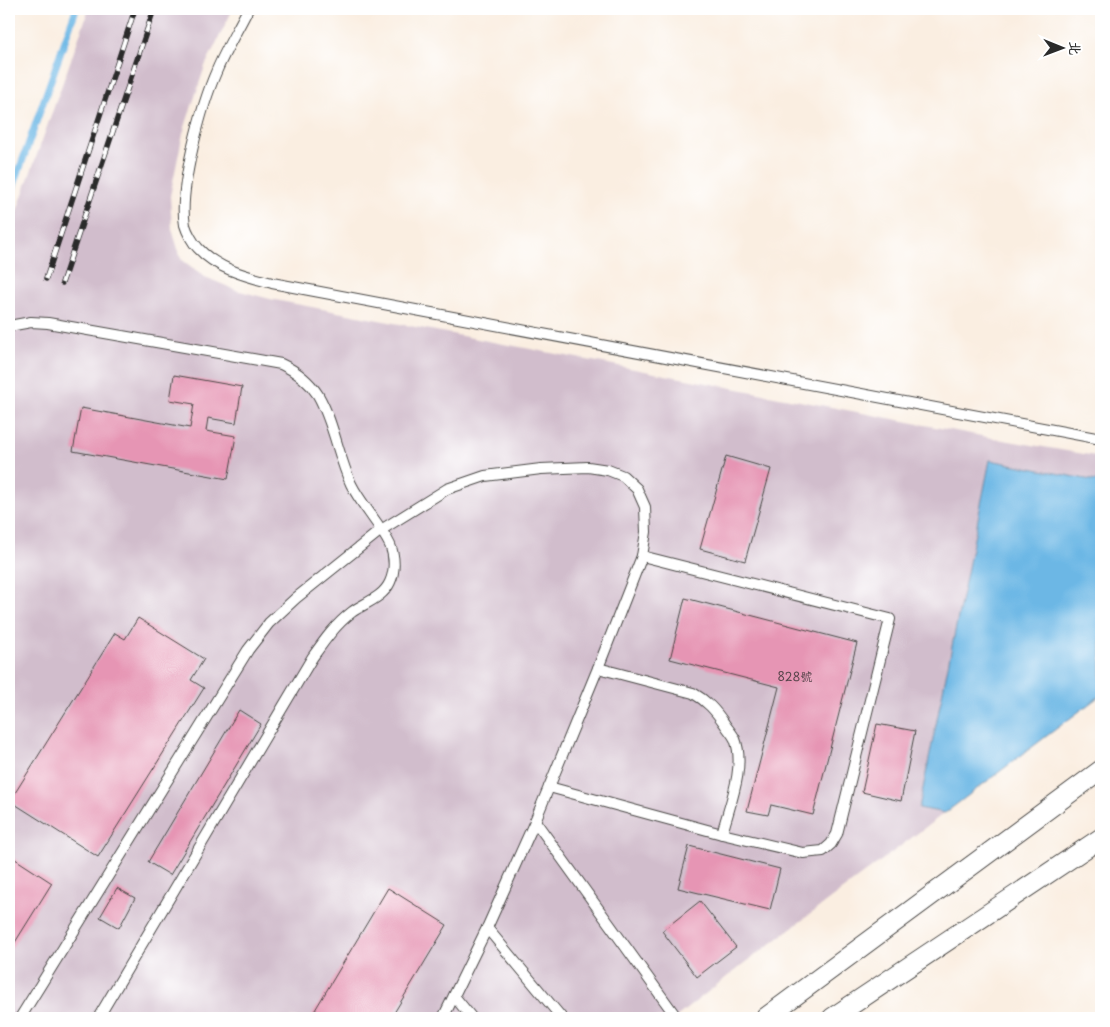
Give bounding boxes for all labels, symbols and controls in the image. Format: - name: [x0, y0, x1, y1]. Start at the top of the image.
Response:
- north arrow: [1038, 22, 1088, 72]
- text: 北: [1065, 41, 1086, 55]
- house number: 828號: [778, 667, 812, 685]

